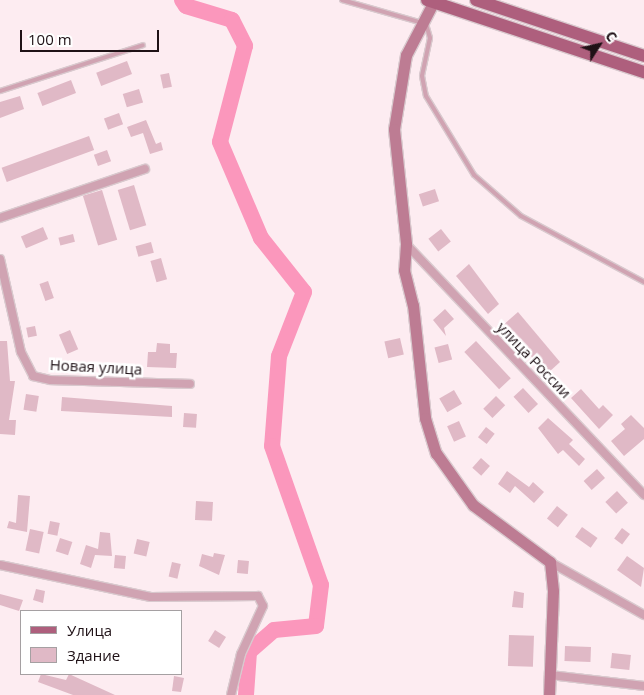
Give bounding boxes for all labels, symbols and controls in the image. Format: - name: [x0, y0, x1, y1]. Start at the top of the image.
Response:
- scale bar: [22, 20, 161, 52]
- north arrow: [574, 20, 624, 70]
- text: С: [601, 27, 622, 45]
- text: 100 m: [28, 29, 72, 49]
- street label: улица России: [493, 318, 575, 402]
- street label: Новая улица: [49, 356, 143, 378]
- legend: [20, 610, 182, 675]
- text: Улица: [67, 620, 112, 640]
- text: Здание: [67, 645, 120, 665]

